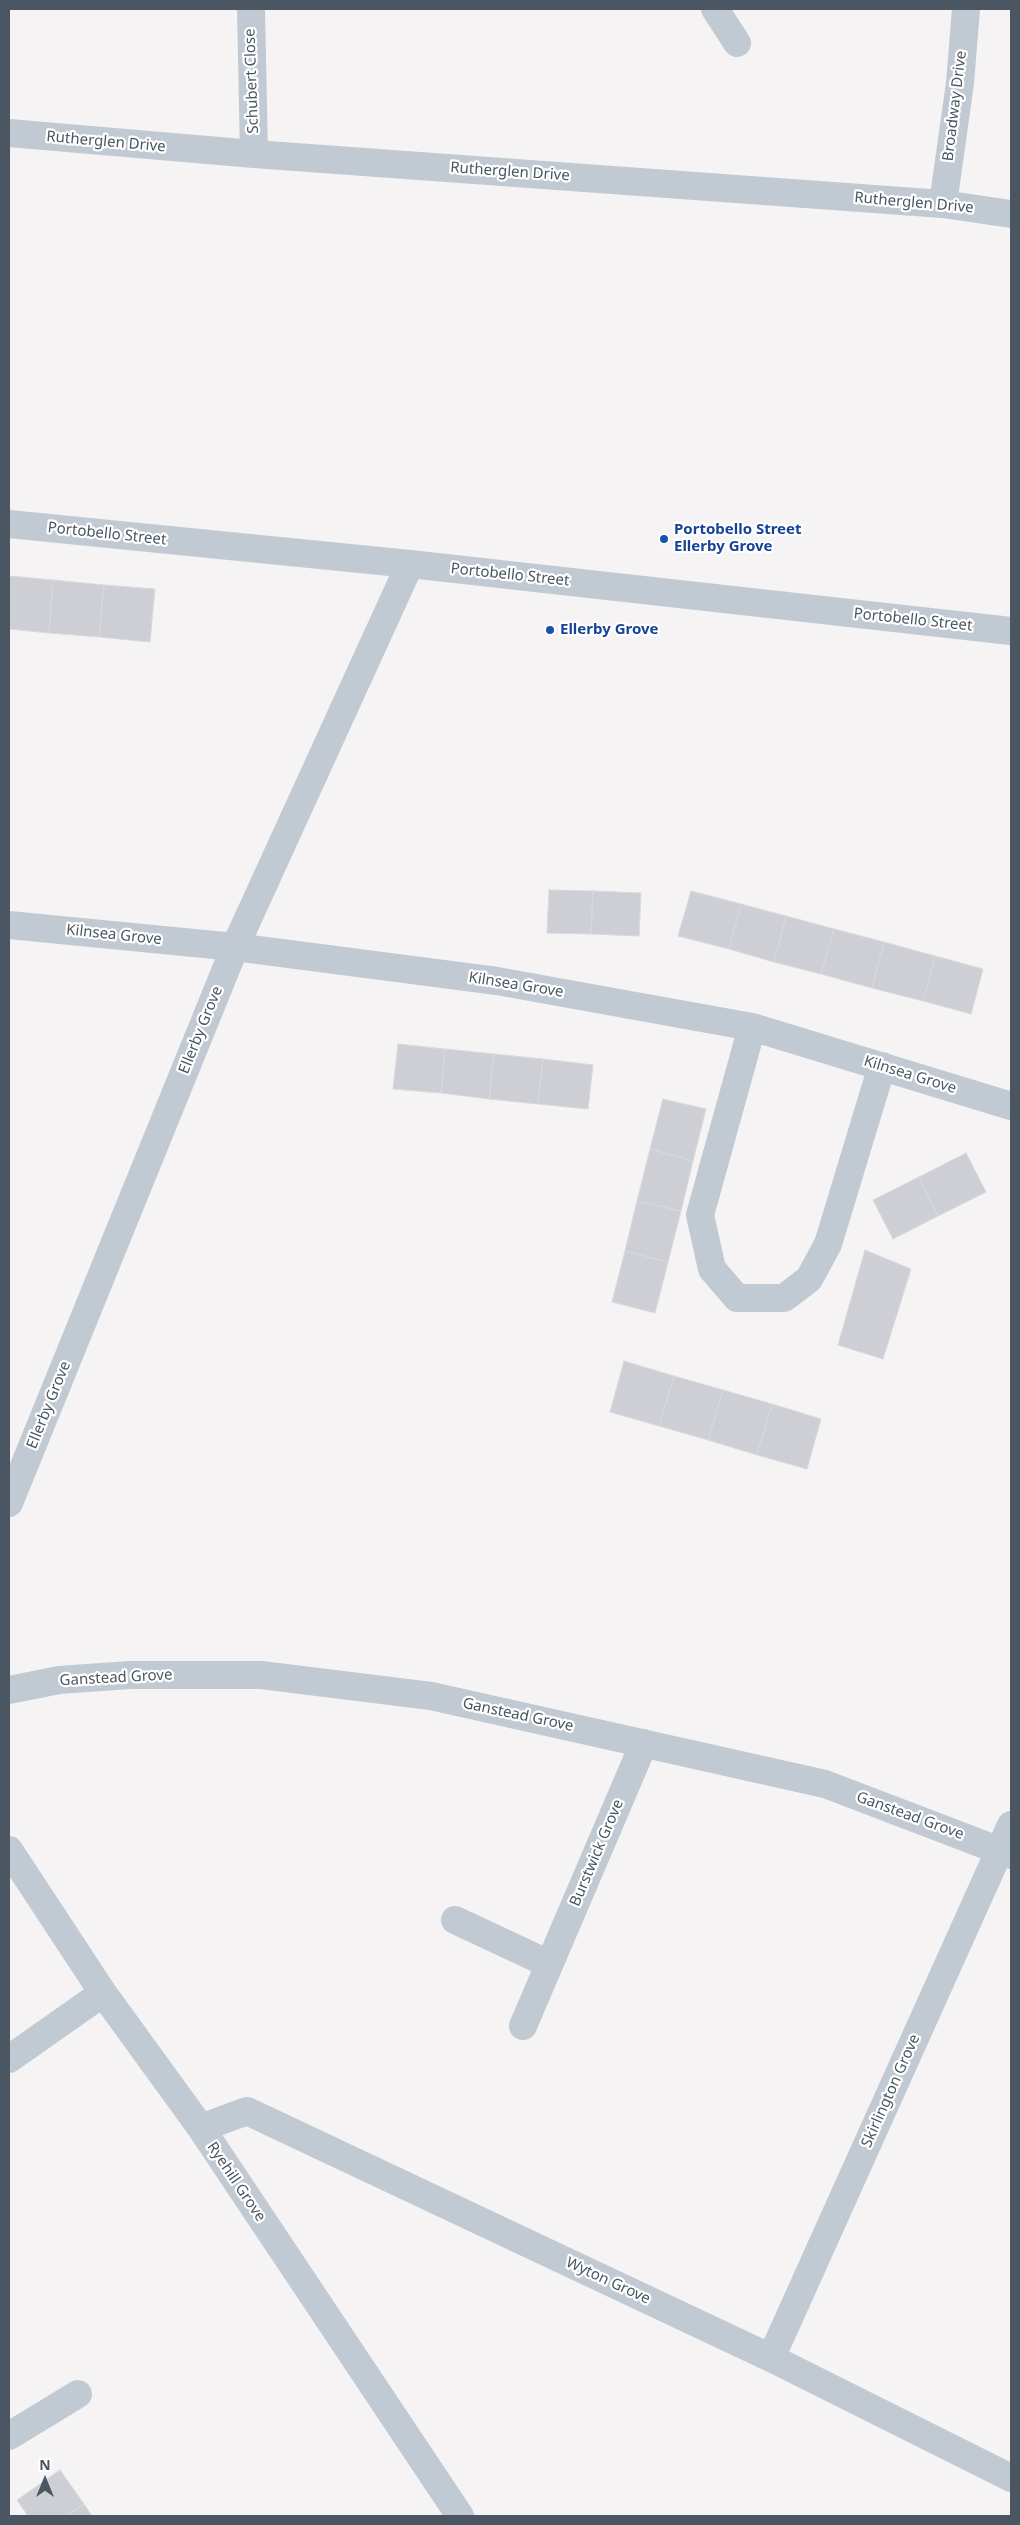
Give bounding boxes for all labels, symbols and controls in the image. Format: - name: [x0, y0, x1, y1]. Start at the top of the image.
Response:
- street label: Schubert Close: [241, 28, 263, 134]
- street label: Broadway Drive: [939, 50, 971, 162]
- street label: Rutherglen Drive: [46, 128, 166, 156]
- street label: Rutherglen Drive: [450, 159, 570, 185]
- street label: Rutherglen Drive: [854, 189, 974, 217]
- street label: Portobello Street: [47, 519, 167, 549]
- place label: Portobello Street Ellerby Grove: [674, 521, 802, 556]
- marker: Portobello Street Ellerby Grove: [658, 533, 670, 545]
- street label: Portobello Street: [450, 560, 570, 590]
- street label: Portobello Street: [853, 605, 973, 635]
- place label: Ellerby Grove: [560, 621, 659, 639]
- marker: Ellerby Grove: [544, 624, 556, 636]
- street label: Kilnsea Grove: [65, 921, 163, 949]
- street label: Kilnsea Grove: [467, 969, 565, 1001]
- street label: Ellerby Grove: [175, 984, 227, 1076]
- street label: Kilnsea Grove: [862, 1052, 958, 1098]
- street label: Ellerby Grove: [23, 1359, 75, 1451]
- street label: Ganstead Grove: [59, 1666, 173, 1690]
- street label: Ganstead Grove: [461, 1694, 575, 1736]
- street label: Ganstead Grove: [854, 1788, 966, 1844]
- street label: Burstwick Grove: [566, 1797, 628, 1909]
- street label: Skirlington Grove: [858, 2032, 924, 2150]
- street label: Ryehill Grove: [203, 2139, 269, 2225]
- street label: Wyton Grove: [563, 2254, 653, 2308]
- north arrow: [20, 2455, 70, 2505]
- text: N: [39, 2455, 51, 2474]

